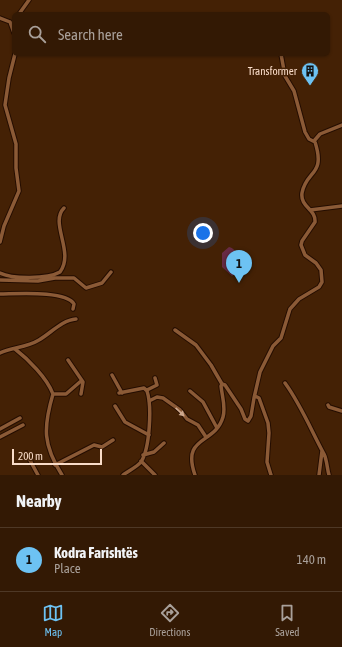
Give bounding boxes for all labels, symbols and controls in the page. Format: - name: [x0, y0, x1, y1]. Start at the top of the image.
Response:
- search box: [12, 12, 330, 56]
- icon: search: [26, 23, 48, 45]
- text: Search here: [58, 26, 123, 43]
- building icon: Transformer: [300, 61, 320, 86]
- place label: Transformer: [248, 65, 298, 77]
- your location: [193, 223, 213, 243]
- pin: 1: [226, 250, 252, 283]
- one-way arrow: [175, 407, 185, 416]
- scale bar: [12, 447, 102, 466]
- text: 200 m: [18, 450, 43, 462]
- text: Nearby: [16, 491, 62, 511]
- text: Kodra Farishtës: [54, 544, 138, 561]
- text: 1: [26, 552, 32, 567]
- text: 140 m: [297, 552, 326, 567]
- text: Place: [54, 561, 81, 576]
- tab: Map: [42, 602, 64, 638]
- tab: Directions: [149, 602, 190, 638]
- tab: Saved: [275, 602, 300, 638]

